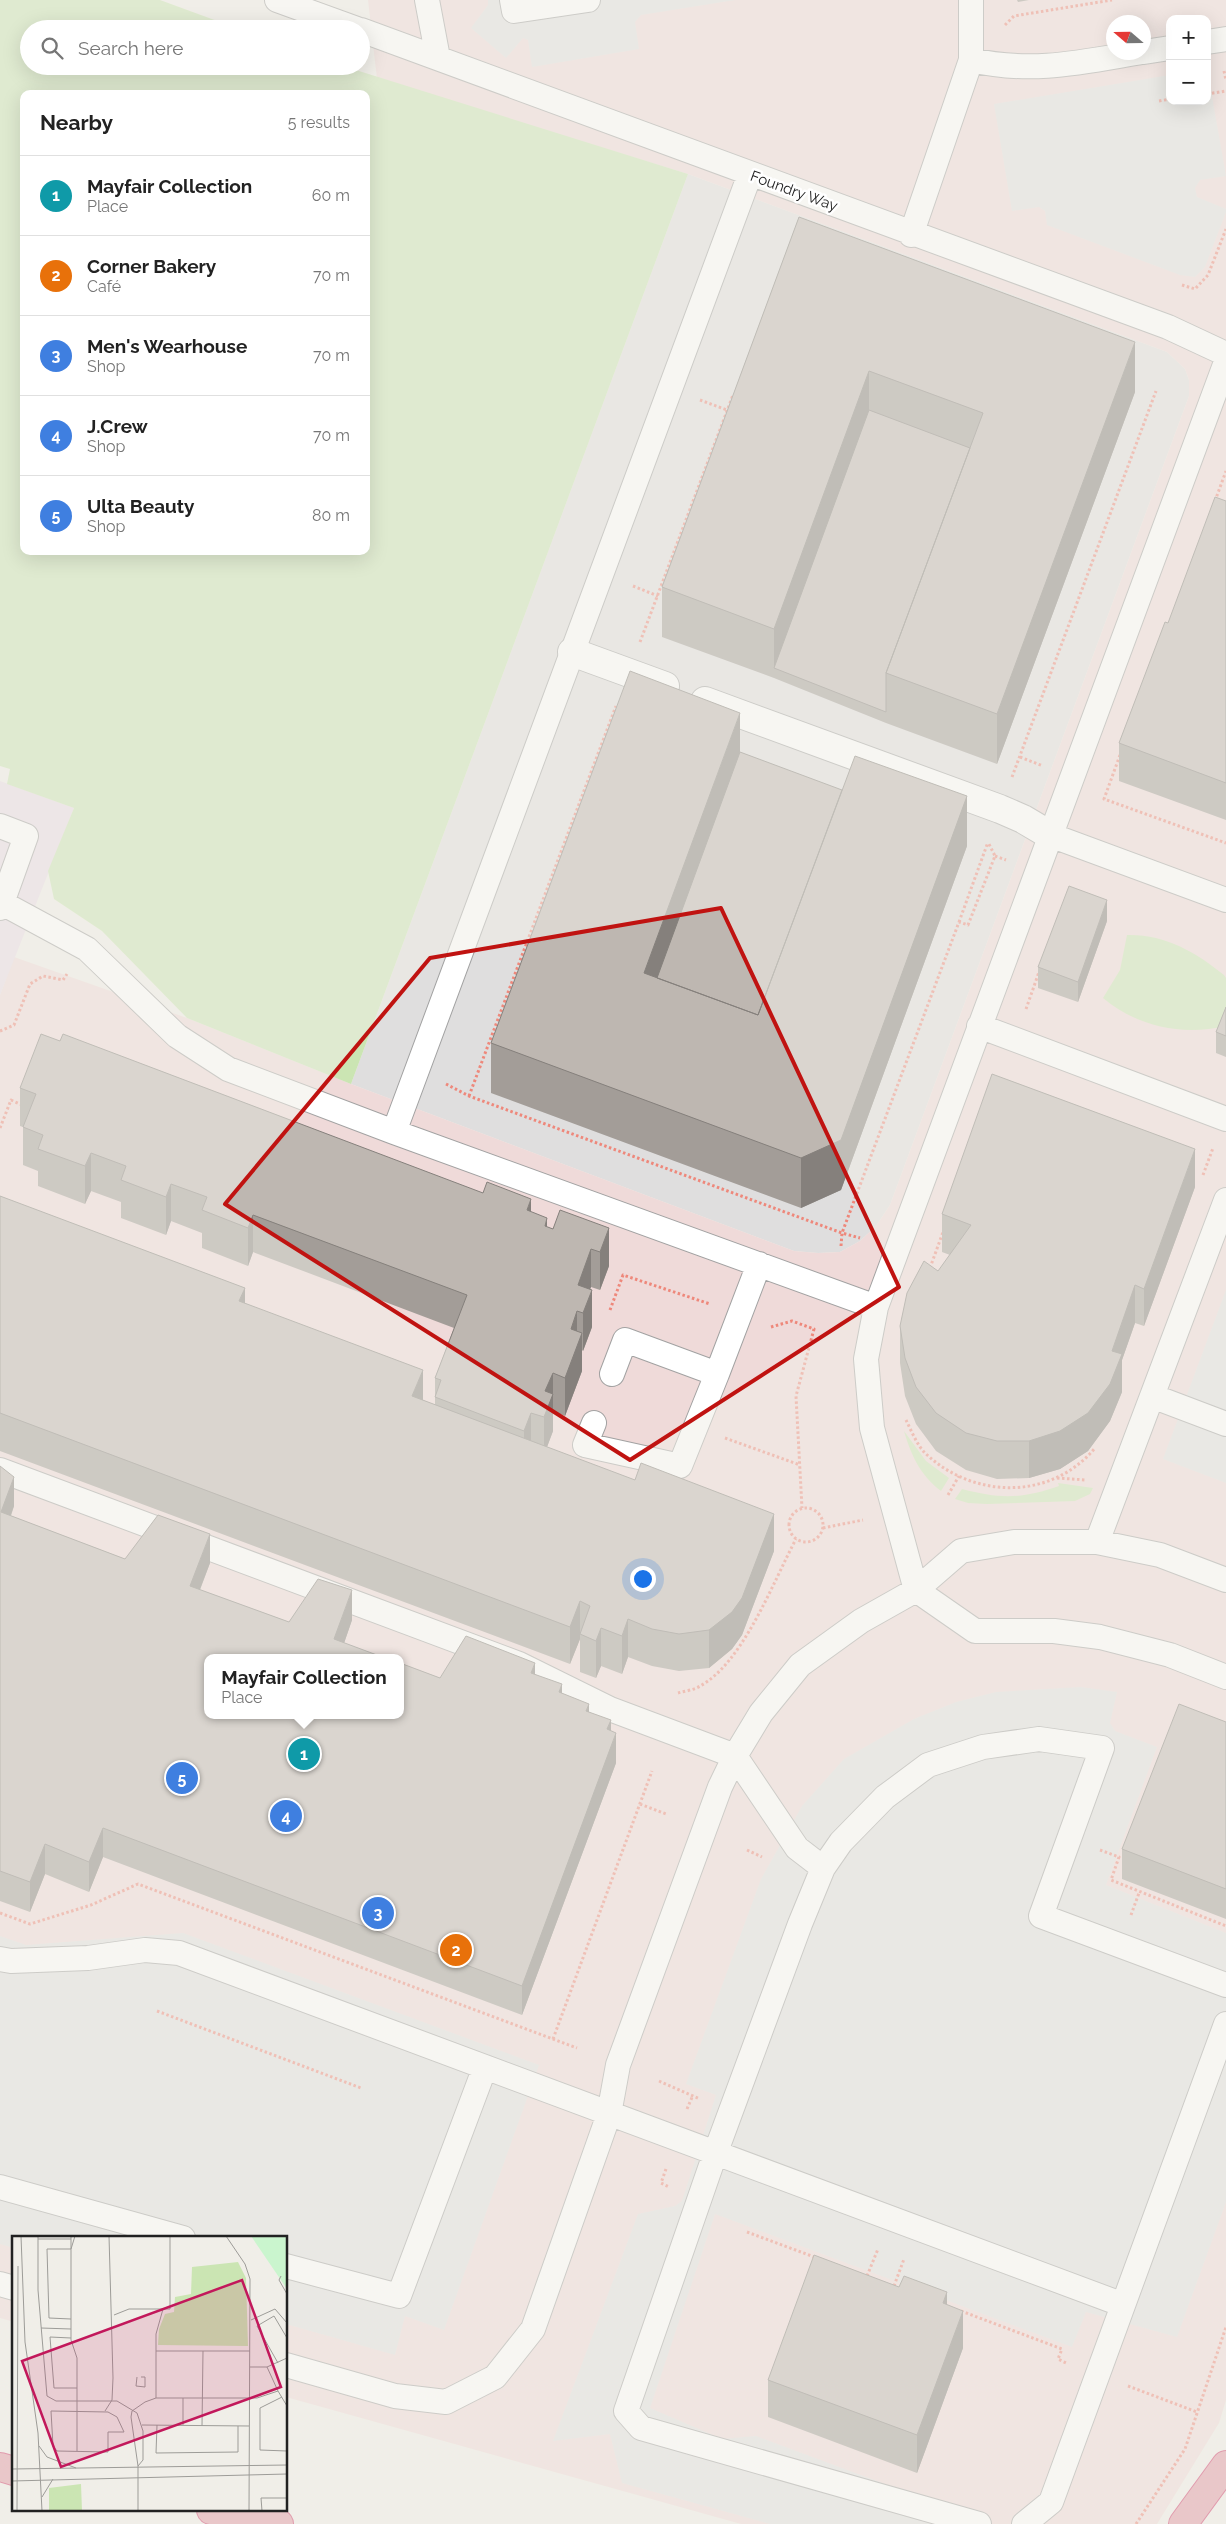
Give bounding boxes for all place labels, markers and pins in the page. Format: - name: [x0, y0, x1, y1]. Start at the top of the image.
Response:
- pin: 1: [288, 1735, 320, 1773]
- pin: 5: [166, 1759, 198, 1797]
- pin: 4: [270, 1797, 302, 1835]
- pin: 3: [362, 1894, 394, 1932]
- pin: 2: [440, 1931, 472, 1969]

